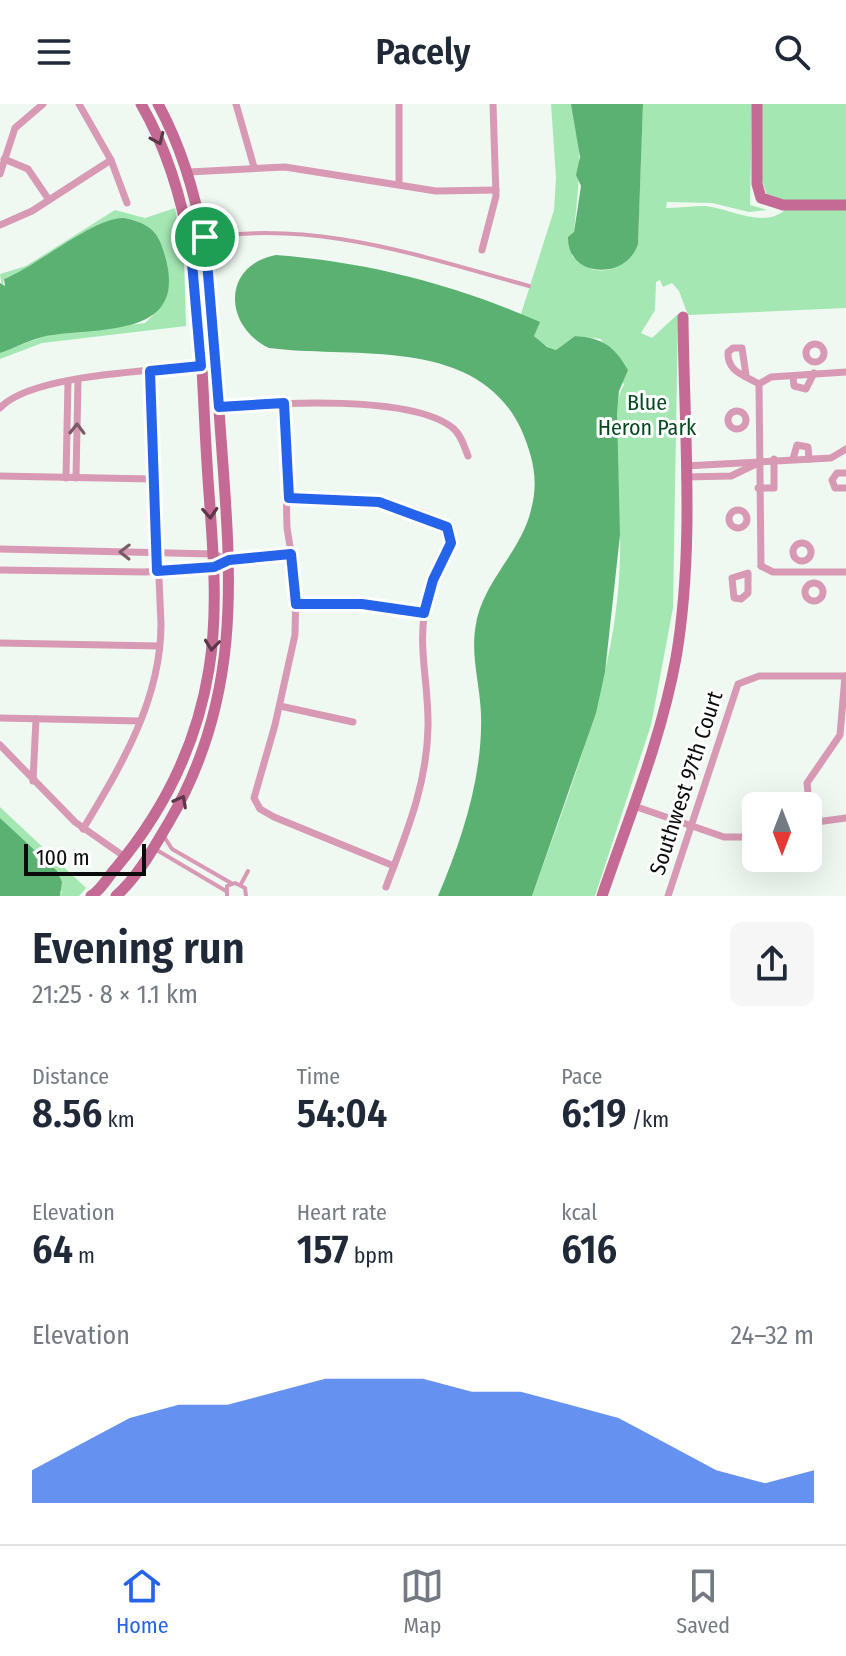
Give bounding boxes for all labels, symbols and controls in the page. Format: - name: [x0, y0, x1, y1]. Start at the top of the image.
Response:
- icon: menu: [32, 30, 76, 74]
- text: Pacely: [376, 30, 470, 74]
- icon: search: [770, 30, 814, 74]
- one-way arrow: [149, 130, 165, 145]
- pin: [171, 203, 239, 271]
- icon: arrive: [183, 215, 227, 259]
- park label: Blue Heron Park: [598, 389, 697, 441]
- one-way arrow: [68, 422, 85, 435]
- one-way arrow: [201, 507, 218, 520]
- one-way arrow: [118, 543, 131, 560]
- one-way arrow: [204, 639, 221, 652]
- street label: Southwest 97th Court: [644, 687, 729, 878]
- north arrow: [742, 792, 822, 872]
- map controls: [742, 792, 822, 872]
- one-way arrow: [171, 795, 186, 809]
- scale bar: [24, 840, 146, 876]
- text: 100 m: [36, 844, 90, 871]
- text: Evening run: [32, 922, 245, 975]
- button: share: [730, 922, 814, 1006]
- text: 21:25 · 8 × 1.1 km: [32, 979, 198, 1010]
- text: Distance: [32, 1063, 109, 1090]
- text: Time: [297, 1063, 340, 1090]
- text: Pace: [561, 1063, 602, 1090]
- text: 8.56: [32, 1090, 102, 1138]
- text: 54:04: [297, 1090, 387, 1138]
- text: 6:19: [561, 1090, 627, 1138]
- text: km: [102, 1106, 135, 1133]
- text: /km: [627, 1106, 669, 1133]
- text: Elevation: [32, 1199, 115, 1226]
- text: Heart rate: [297, 1199, 387, 1226]
- text: kcal: [561, 1199, 597, 1226]
- text: 64: [32, 1226, 73, 1274]
- text: 157: [297, 1226, 349, 1274]
- text: 616: [561, 1226, 617, 1274]
- text: m: [73, 1242, 95, 1269]
- text: bpm: [349, 1242, 394, 1269]
- text: Elevation: [32, 1320, 130, 1351]
- text: 24–32 m: [731, 1320, 814, 1351]
- tab: Home: [116, 1564, 169, 1639]
- tab: Map: [400, 1564, 444, 1639]
- tab: Saved: [676, 1564, 730, 1639]

